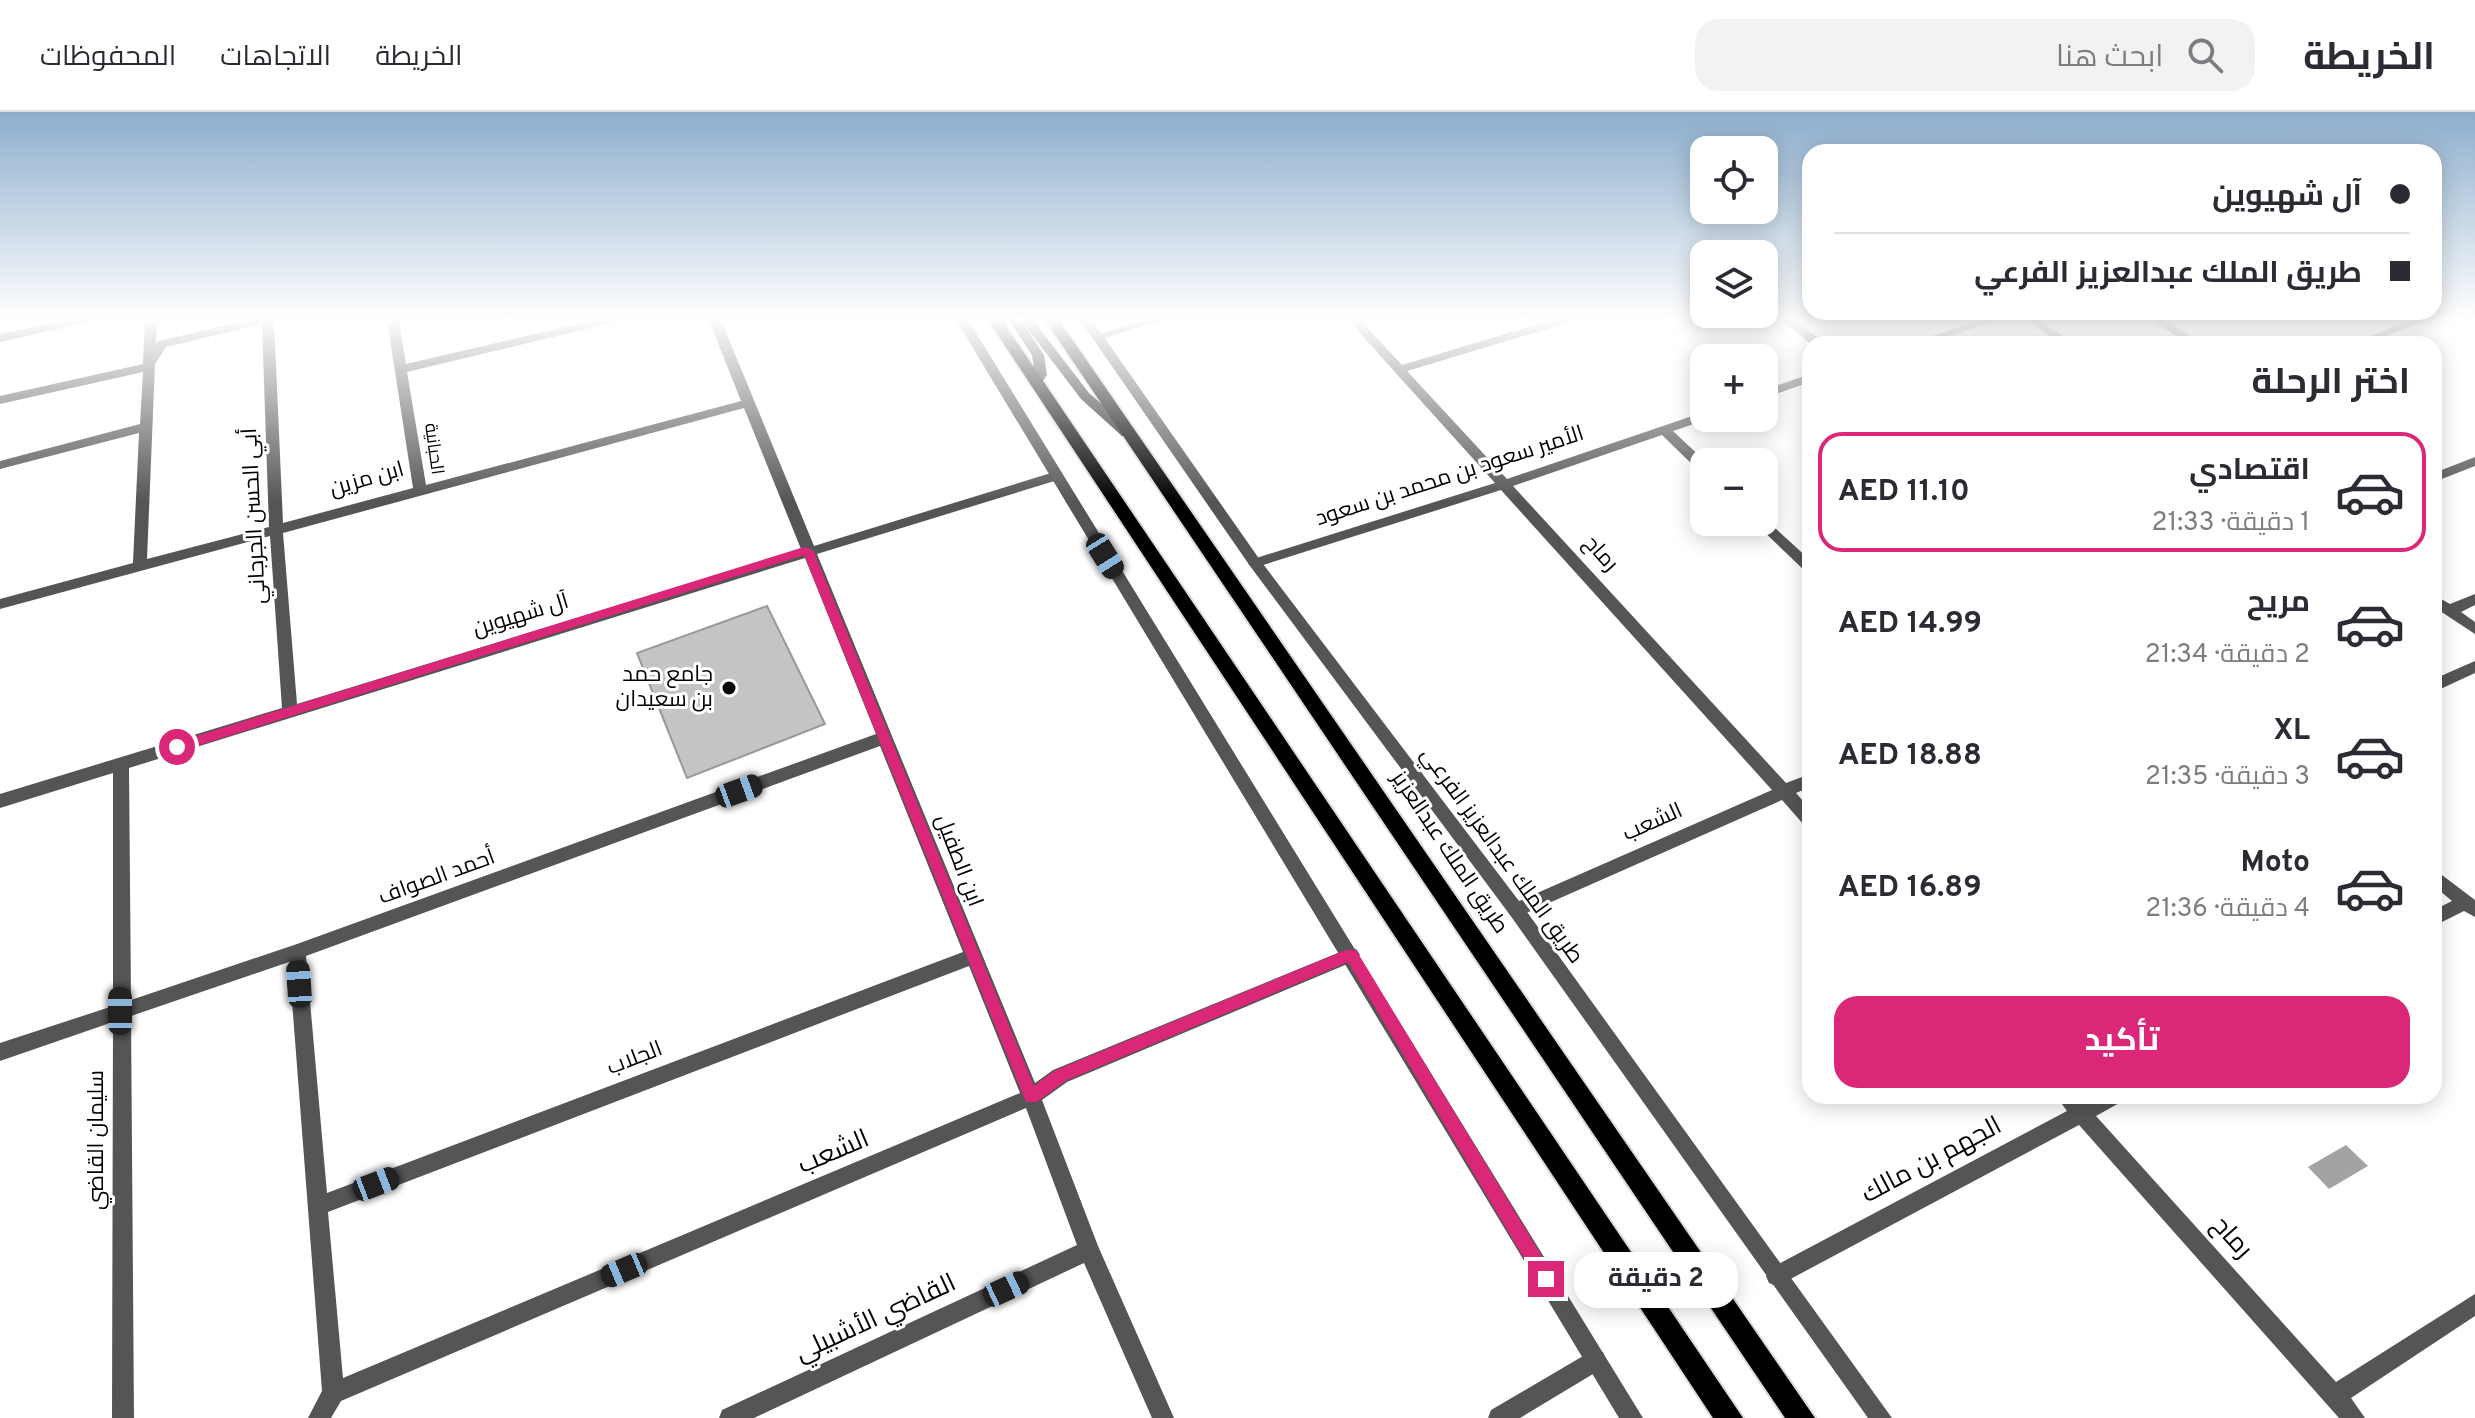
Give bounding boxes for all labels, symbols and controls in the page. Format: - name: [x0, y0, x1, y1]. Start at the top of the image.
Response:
- search box: [1695, 19, 2255, 91]
- icon: search: [2183, 33, 2227, 77]
- text: الخريطة: [2303, 35, 2435, 84]
- text: المحفوظات: [40, 40, 176, 76]
- text: الاتجاهات: [220, 40, 331, 76]
- text: الخريطة: [375, 40, 463, 76]
- text: ابحث هنا: [2056, 40, 2163, 77]
- map controls: [1690, 136, 1778, 536]
- button: locate: [1690, 136, 1778, 224]
- text: آل شهيوين: [2212, 179, 2362, 216]
- button: layers: [1690, 240, 1778, 328]
- text: طريق الملك عبدالعزيز الفرعي: [1974, 256, 2362, 293]
- button: +: [1690, 344, 1778, 432]
- text: اختر الرحلة: [2251, 361, 2410, 407]
- street label: الأمير سعود بن محمد بن سعود: [1312, 421, 1588, 533]
- street label: الحبانية: [418, 422, 448, 476]
- street label: أبي الحسن الجرجاني: [235, 427, 274, 605]
- button: −: [1690, 448, 1778, 536]
- text: اقتصادي: [2189, 453, 2310, 490]
- icon: car: [2334, 456, 2406, 528]
- street label: ابن مزين: [327, 457, 407, 503]
- text: AED 11.10: [1838, 474, 1970, 511]
- text: 1 دقيقة · 21:33: [2152, 507, 2310, 540]
- car: [1082, 529, 1128, 583]
- street label: رماح: [1577, 530, 1623, 578]
- text: مريح: [2247, 585, 2310, 622]
- street label: آل شهيوين: [469, 588, 572, 643]
- icon: car: [2334, 588, 2406, 660]
- text: AED 14.99: [1838, 606, 1982, 643]
- text: 2 دقيقة · 21:34: [2145, 639, 2310, 672]
- place label: جامع حمد بن سعيدان: [616, 662, 713, 714]
- marker: جامع حمد بن سعيدان: [720, 679, 738, 697]
- text: XL: [2273, 713, 2310, 750]
- icon: car: [2334, 720, 2406, 792]
- route start: [159, 729, 195, 765]
- text: AED 18.88: [1838, 738, 1982, 775]
- street label: طريق الملك عبدالعزيز الفرعي: [1413, 743, 1588, 970]
- text: 3 دقيقة · 21:35: [2145, 761, 2310, 794]
- street label: طريق الملك عبدالعزيز: [1384, 765, 1513, 939]
- car: [712, 772, 766, 810]
- street label: الشعب: [1619, 798, 1687, 848]
- street label: ابن الطفيل: [928, 811, 988, 911]
- street label: أحمد الصواف: [374, 843, 499, 912]
- text: Moto: [2240, 845, 2310, 882]
- icon: car: [2334, 852, 2406, 924]
- text: AED 16.89: [1838, 870, 1982, 907]
- text: 4 دقيقة · 21:36: [2145, 893, 2310, 926]
- car: [285, 959, 313, 1009]
- car: [108, 987, 132, 1035]
- button: تأكيد: [1834, 996, 2410, 1088]
- street label: الجلاب: [603, 1036, 667, 1082]
- street label: سليمان القاضي: [84, 1070, 112, 1210]
- street label: الجهم بن مالك: [1856, 1110, 2008, 1212]
- street label: الشعب: [793, 1123, 875, 1183]
- car: [349, 1164, 403, 1204]
- street label: رماح: [2203, 1210, 2259, 1266]
- car: [597, 1250, 651, 1290]
- callout: 2 دقيقة: [1574, 1251, 1738, 1307]
- route end: [1528, 1261, 1564, 1297]
- text: 2 دقيقة: [1608, 1263, 1704, 1296]
- street label: القاضي الأشبيلي: [790, 1267, 963, 1372]
- car: [979, 1268, 1033, 1310]

